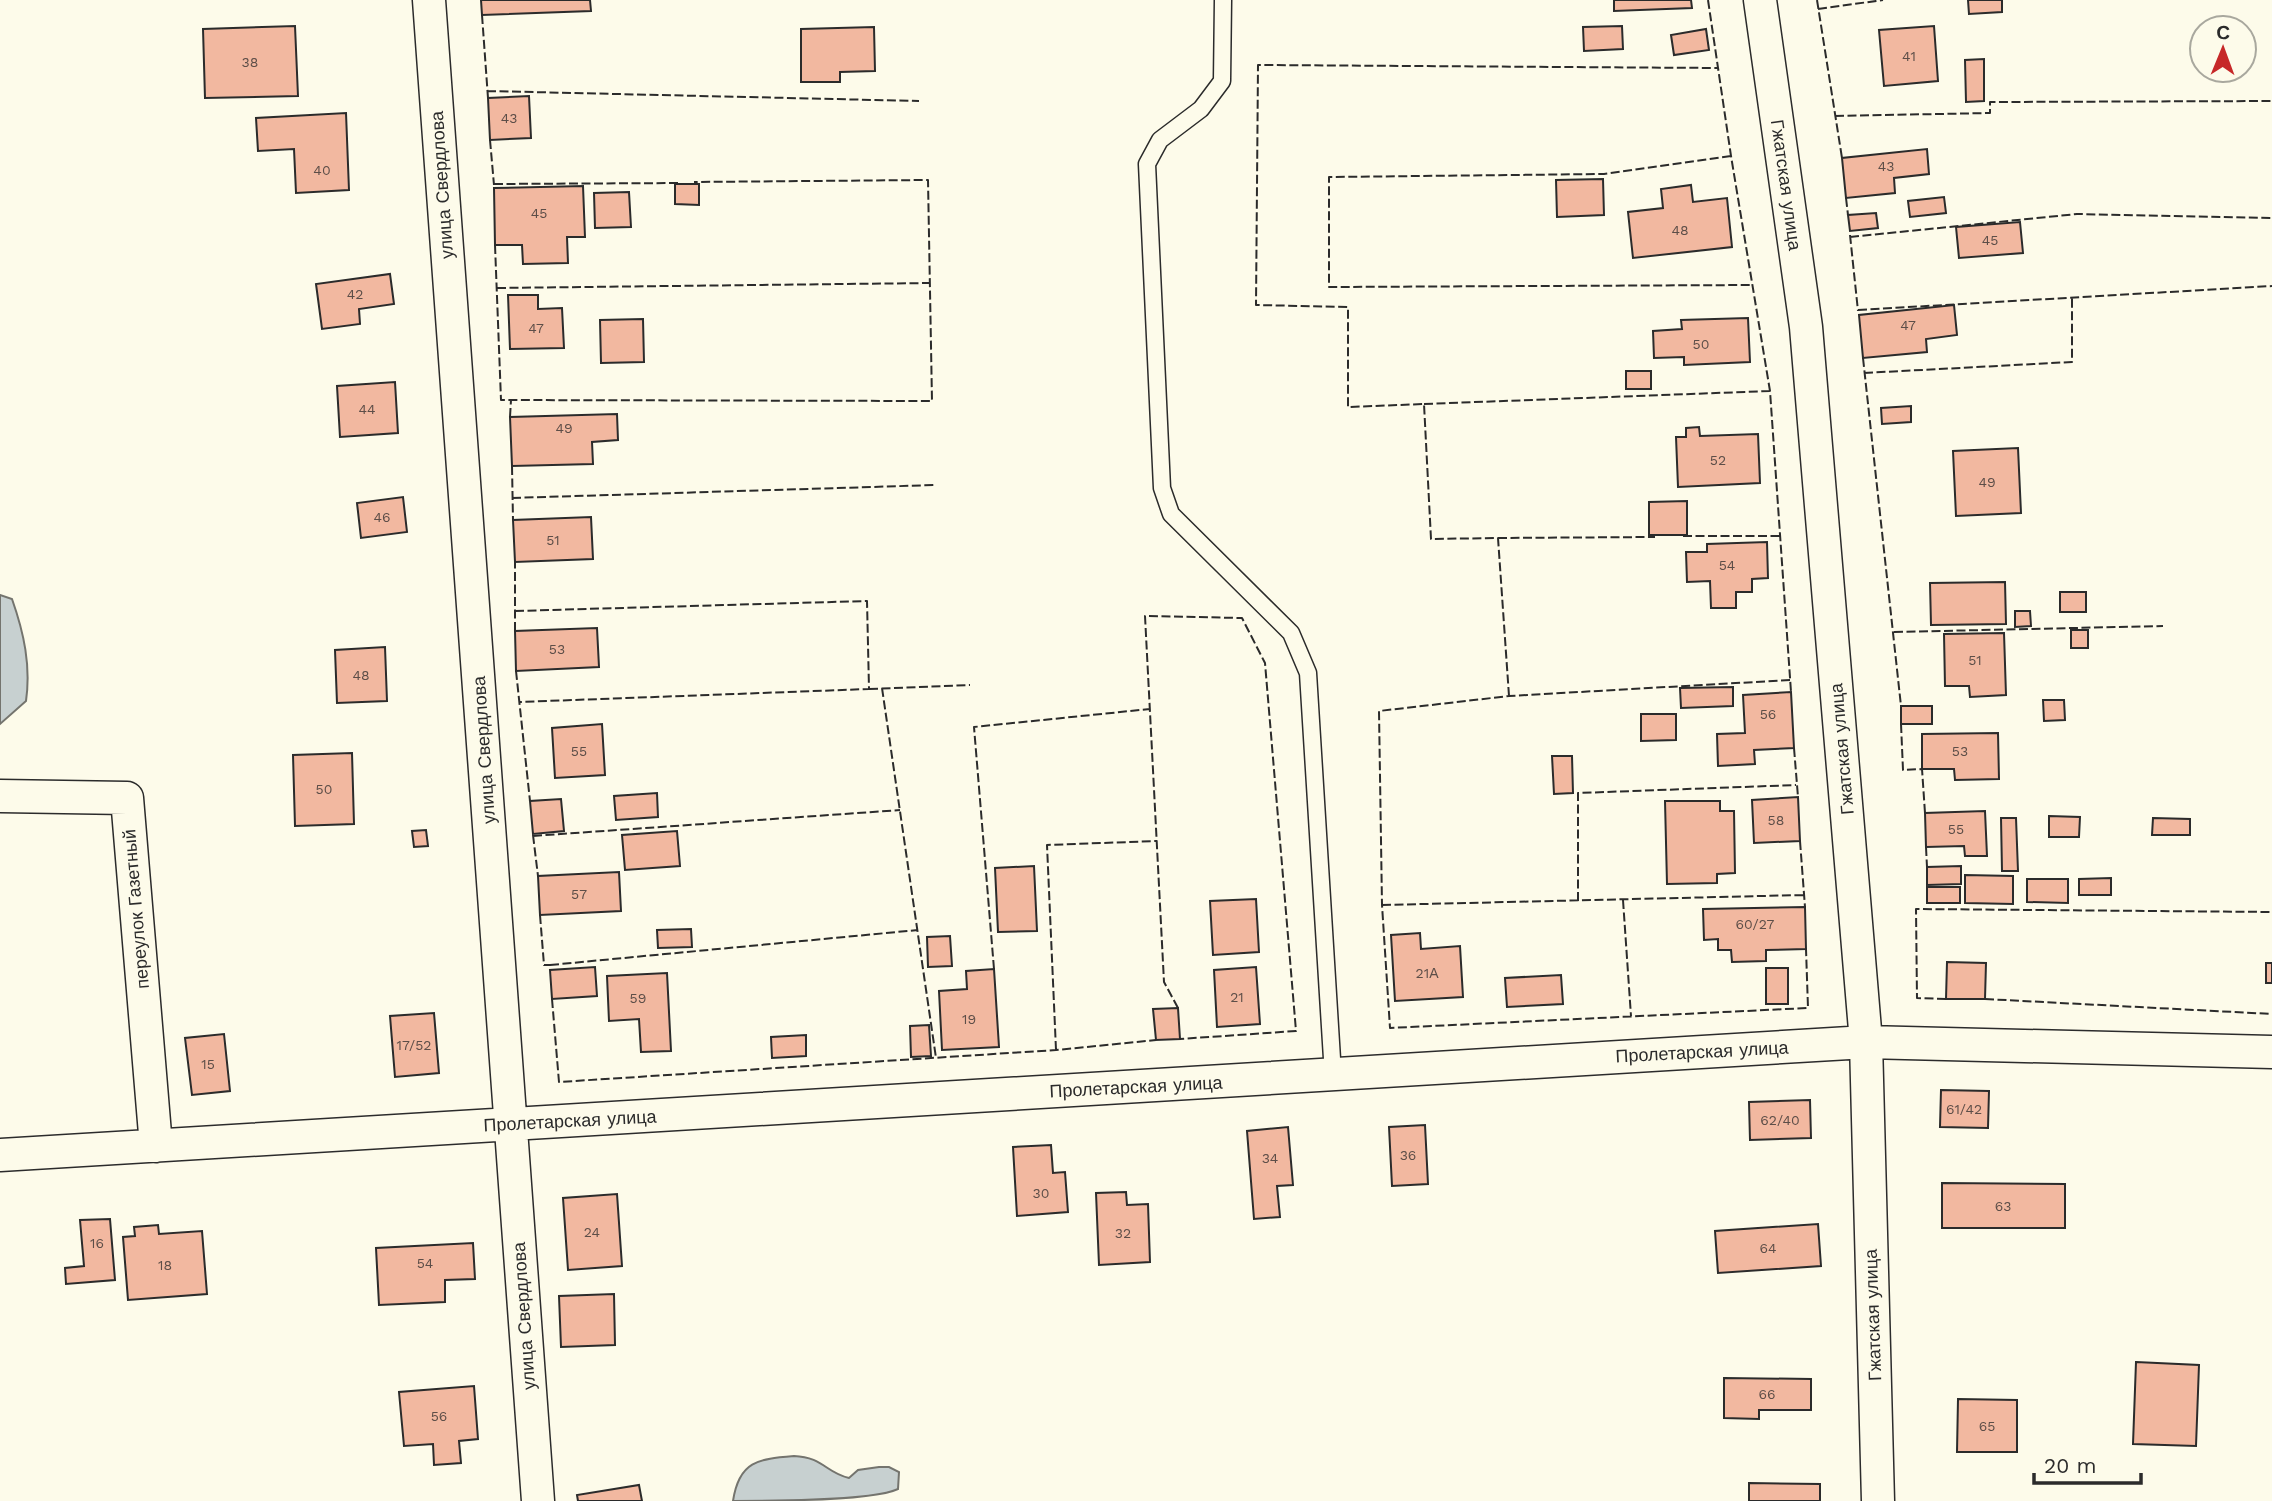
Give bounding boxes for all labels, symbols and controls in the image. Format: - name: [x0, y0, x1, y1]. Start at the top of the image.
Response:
- north arrow: [2188, 14, 2258, 84]
- text: С: [2216, 21, 2231, 44]
- house number: 41: [1902, 48, 1916, 64]
- house number: 38: [242, 54, 258, 70]
- street label: улица Свердлова: [426, 109, 457, 260]
- house number: 43: [501, 110, 517, 126]
- street label: Гжатская улица: [1767, 118, 1806, 253]
- house number: 43: [1878, 158, 1894, 174]
- house number: 40: [313, 162, 331, 178]
- house number: 45: [531, 205, 547, 221]
- house number: 48: [1671, 222, 1689, 238]
- house number: 45: [1982, 232, 1998, 248]
- house number: 42: [347, 286, 363, 302]
- house number: 47: [1900, 317, 1916, 333]
- house number: 47: [528, 320, 544, 336]
- house number: 50: [1693, 336, 1709, 352]
- house number: 44: [358, 401, 376, 417]
- house number: 49: [555, 420, 573, 436]
- house number: 52: [1710, 452, 1726, 468]
- house number: 49: [1978, 474, 1996, 490]
- house number: 46: [373, 509, 391, 525]
- house number: 51: [546, 532, 560, 548]
- house number: 54: [1719, 557, 1735, 573]
- house number: 53: [549, 641, 565, 657]
- house number: 51: [1968, 652, 1982, 668]
- house number: 48: [352, 667, 370, 683]
- street label: улица Свердлова: [468, 674, 499, 825]
- street label: Гжатская улица: [1825, 681, 1858, 816]
- house number: 56: [1760, 706, 1776, 722]
- house number: 55: [571, 743, 587, 759]
- house number: 53: [1952, 743, 1968, 759]
- house number: 50: [316, 781, 332, 797]
- house number: 58: [1768, 812, 1784, 828]
- house number: 55: [1948, 821, 1964, 837]
- street label: переулок Газетный: [118, 828, 153, 990]
- house number: 57: [571, 886, 587, 902]
- house number: 60/27: [1736, 916, 1775, 932]
- house number: 21А: [1416, 965, 1439, 981]
- house number: 21: [1230, 989, 1244, 1005]
- house number: 59: [630, 990, 646, 1006]
- house number: 19: [962, 1011, 976, 1027]
- street label: Пролетарская улица: [1615, 1036, 1790, 1067]
- house number: 17/52: [397, 1037, 431, 1053]
- house number: 15: [201, 1056, 215, 1072]
- street label: Пролетарская улица: [1049, 1071, 1224, 1102]
- house number: 61/42: [1946, 1101, 1982, 1117]
- street label: Пролетарская улица: [483, 1105, 658, 1136]
- house number: 62/40: [1760, 1112, 1800, 1128]
- house number: 36: [1400, 1147, 1416, 1163]
- house number: 34: [1262, 1150, 1278, 1166]
- house number: 30: [1033, 1185, 1049, 1201]
- house number: 63: [1995, 1198, 2011, 1214]
- house number: 24: [584, 1224, 600, 1240]
- house number: 32: [1115, 1225, 1131, 1241]
- house number: 16: [90, 1235, 104, 1251]
- street label: улица Свердлова: [508, 1240, 539, 1391]
- house number: 64: [1759, 1240, 1777, 1256]
- street label: Гжатская улица: [1860, 1248, 1885, 1381]
- house number: 54: [417, 1255, 433, 1271]
- house number: 18: [158, 1257, 172, 1273]
- house number: 66: [1758, 1386, 1776, 1402]
- house number: 56: [431, 1408, 447, 1424]
- house number: 65: [1979, 1418, 1995, 1434]
- scale bar: [2034, 1442, 2141, 1486]
- text: 20 m: [2044, 1453, 2096, 1478]

